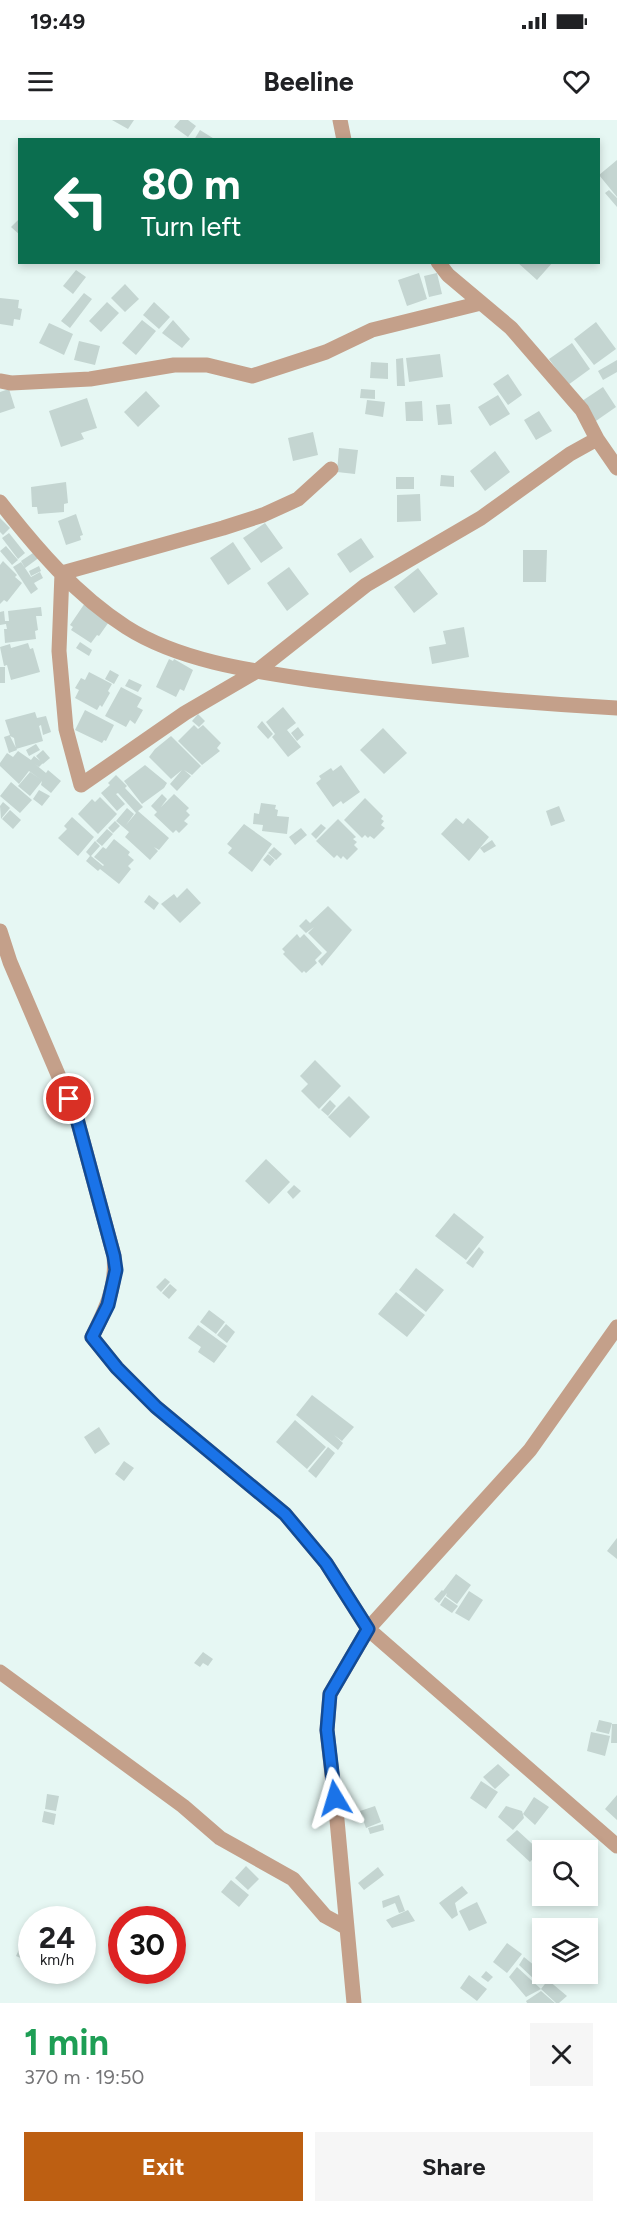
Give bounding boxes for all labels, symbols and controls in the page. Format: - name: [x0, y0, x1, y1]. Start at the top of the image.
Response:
- text: 19:49: [30, 8, 85, 35]
- icon: menu: [24, 65, 57, 98]
- text: Beeline: [263, 65, 354, 98]
- icon: heart: [560, 65, 593, 98]
- text: 80 m: [141, 159, 241, 210]
- icon: left: [42, 162, 120, 240]
- text: Turn left: [141, 210, 241, 243]
- pin: [43, 1073, 94, 1124]
- icon: arrive: [52, 1082, 85, 1115]
- position arrow: [303, 1766, 367, 1830]
- map controls: [532, 1840, 598, 1984]
- button: search: [532, 1840, 598, 1906]
- speed limit sign: 30: [108, 1906, 186, 1984]
- button: layers: [532, 1918, 598, 1984]
- text: 24: [39, 1919, 75, 1956]
- text: km/h: [40, 1951, 74, 1969]
- text: 1 min: [24, 2021, 109, 2064]
- button: close: [530, 2023, 593, 2086]
- text: 370 m · 19:50: [24, 2065, 144, 2089]
- button: Exit: [24, 2132, 303, 2201]
- button: Share: [315, 2132, 593, 2201]

